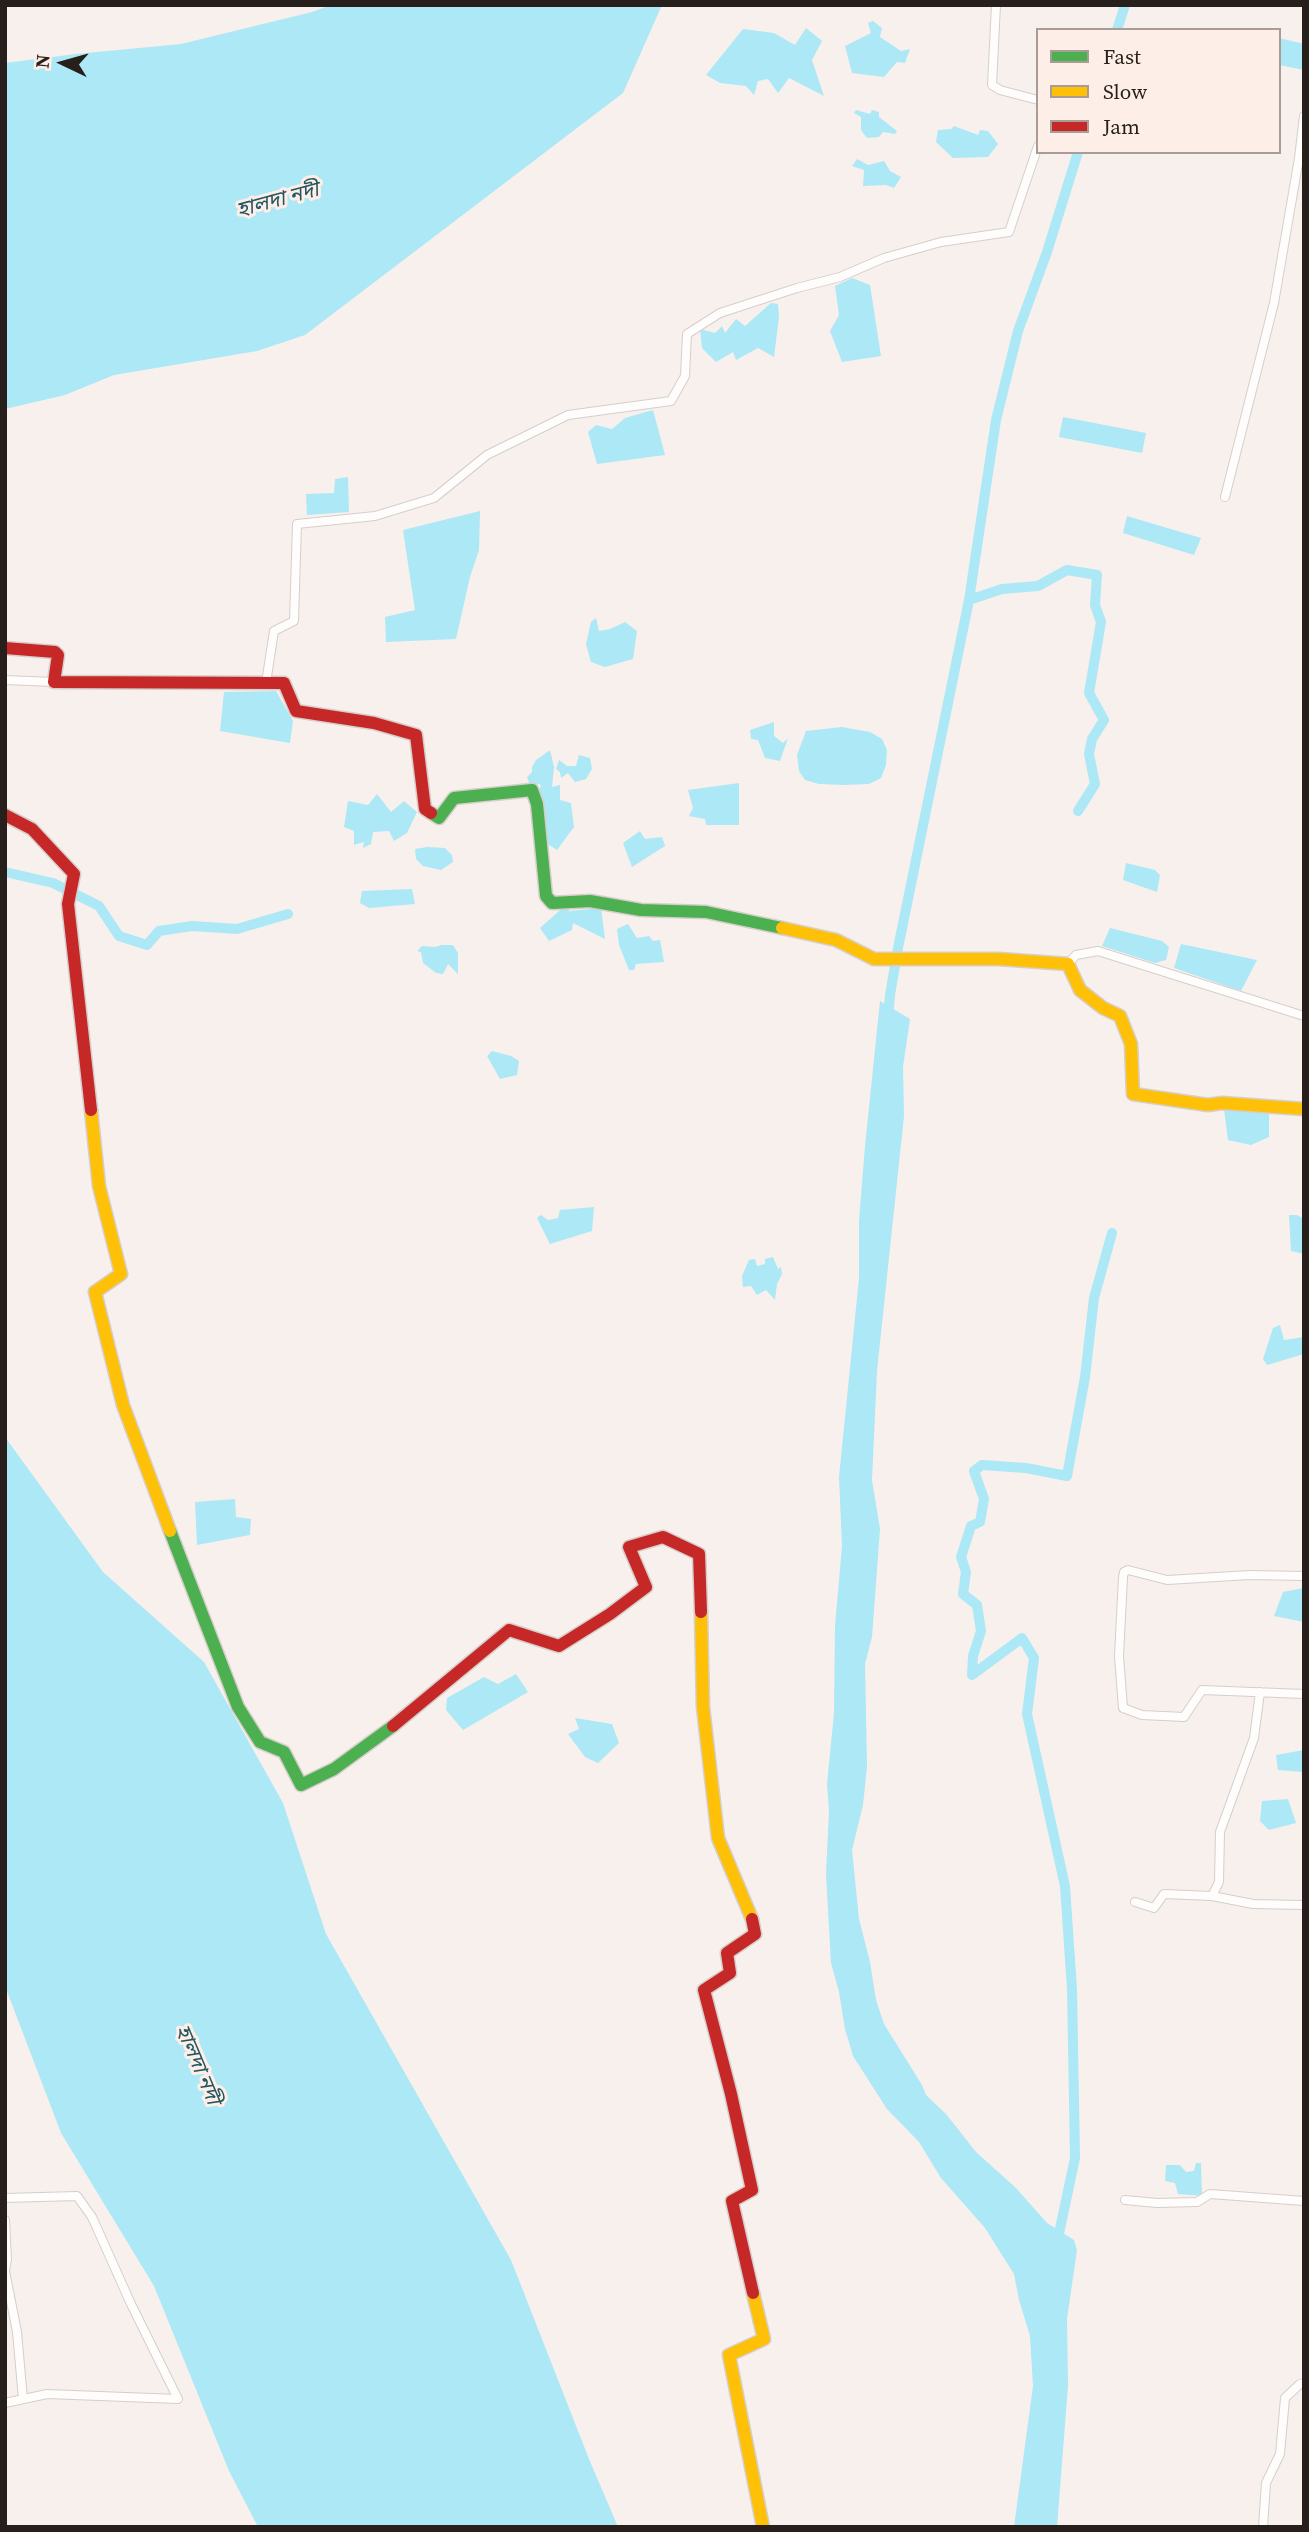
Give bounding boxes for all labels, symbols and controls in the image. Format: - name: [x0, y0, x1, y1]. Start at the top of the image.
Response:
- north arrow: [28, 28, 98, 98]
- legend: [1036, 28, 1281, 154]
- text: Fast: [1103, 42, 1141, 71]
- text: N: [29, 53, 56, 69]
- text: Slow: [1103, 77, 1147, 106]
- text: Jam: [1103, 112, 1140, 141]
- water label: হালদা নদী: [234, 178, 322, 224]
- water label: হালদা নদী: [169, 2021, 225, 2109]

